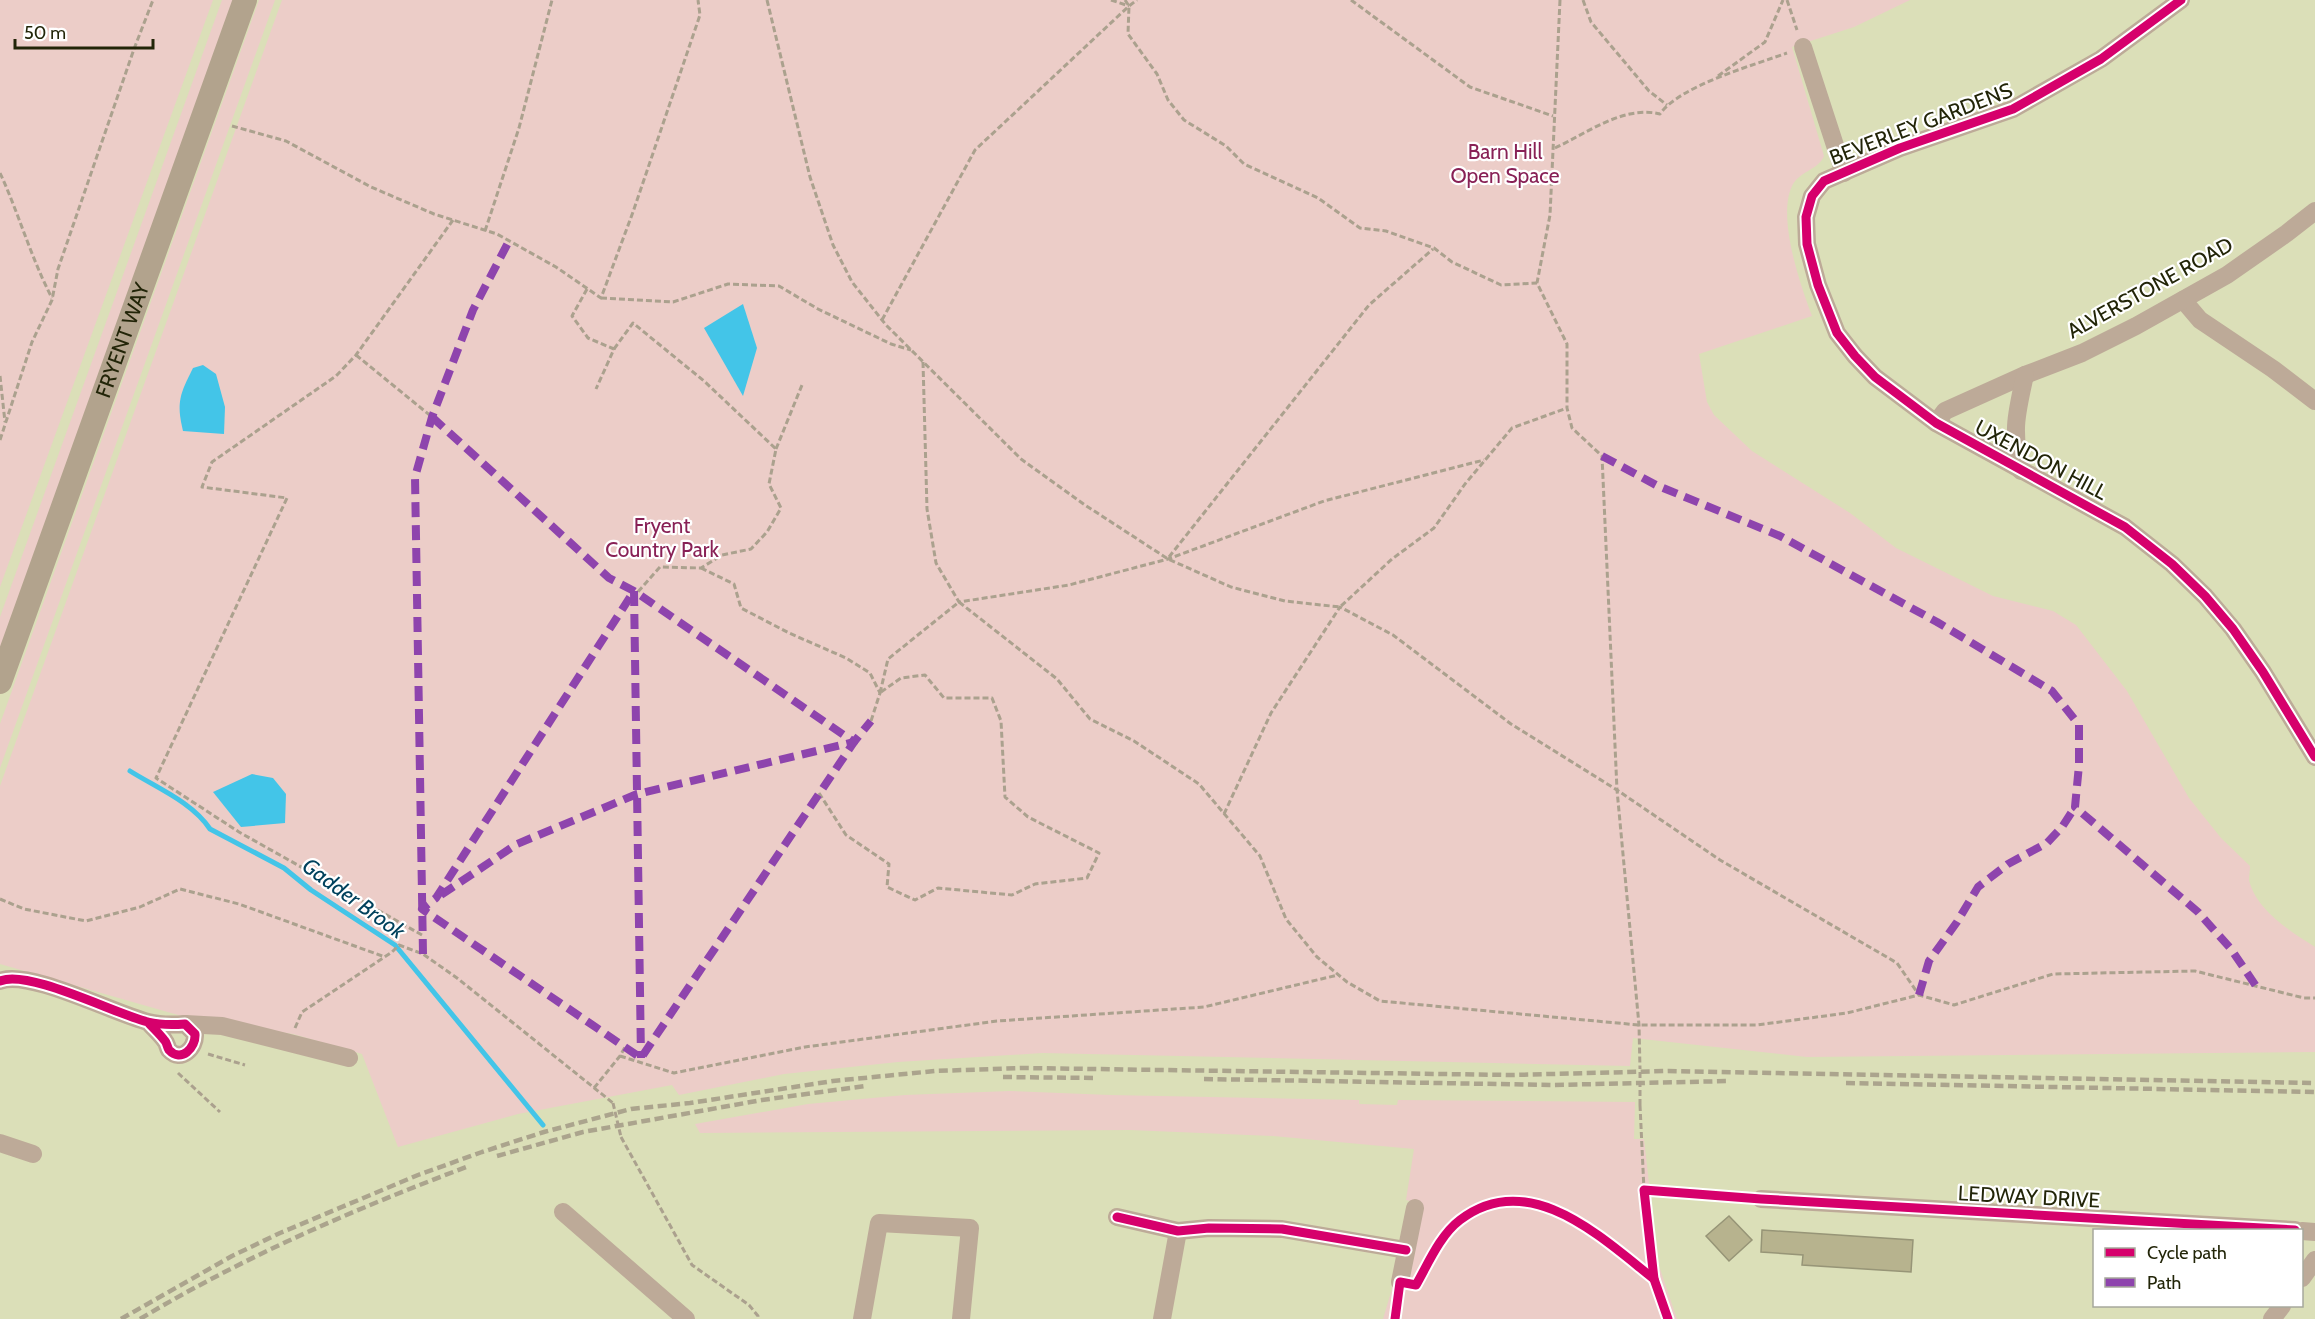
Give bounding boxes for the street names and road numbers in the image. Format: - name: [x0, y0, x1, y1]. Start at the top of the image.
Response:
- street label: BEVERLEY GARDENS: [1826, 77, 2016, 170]
- street label: ALVERSTONE ROAD: [2063, 232, 2237, 343]
- street label: FRYENT WAY: [90, 278, 155, 401]
- street label: UXENDON HILL: [1971, 414, 2112, 505]
- street label: LEDWAY DRIVE: [1957, 1180, 2101, 1213]

